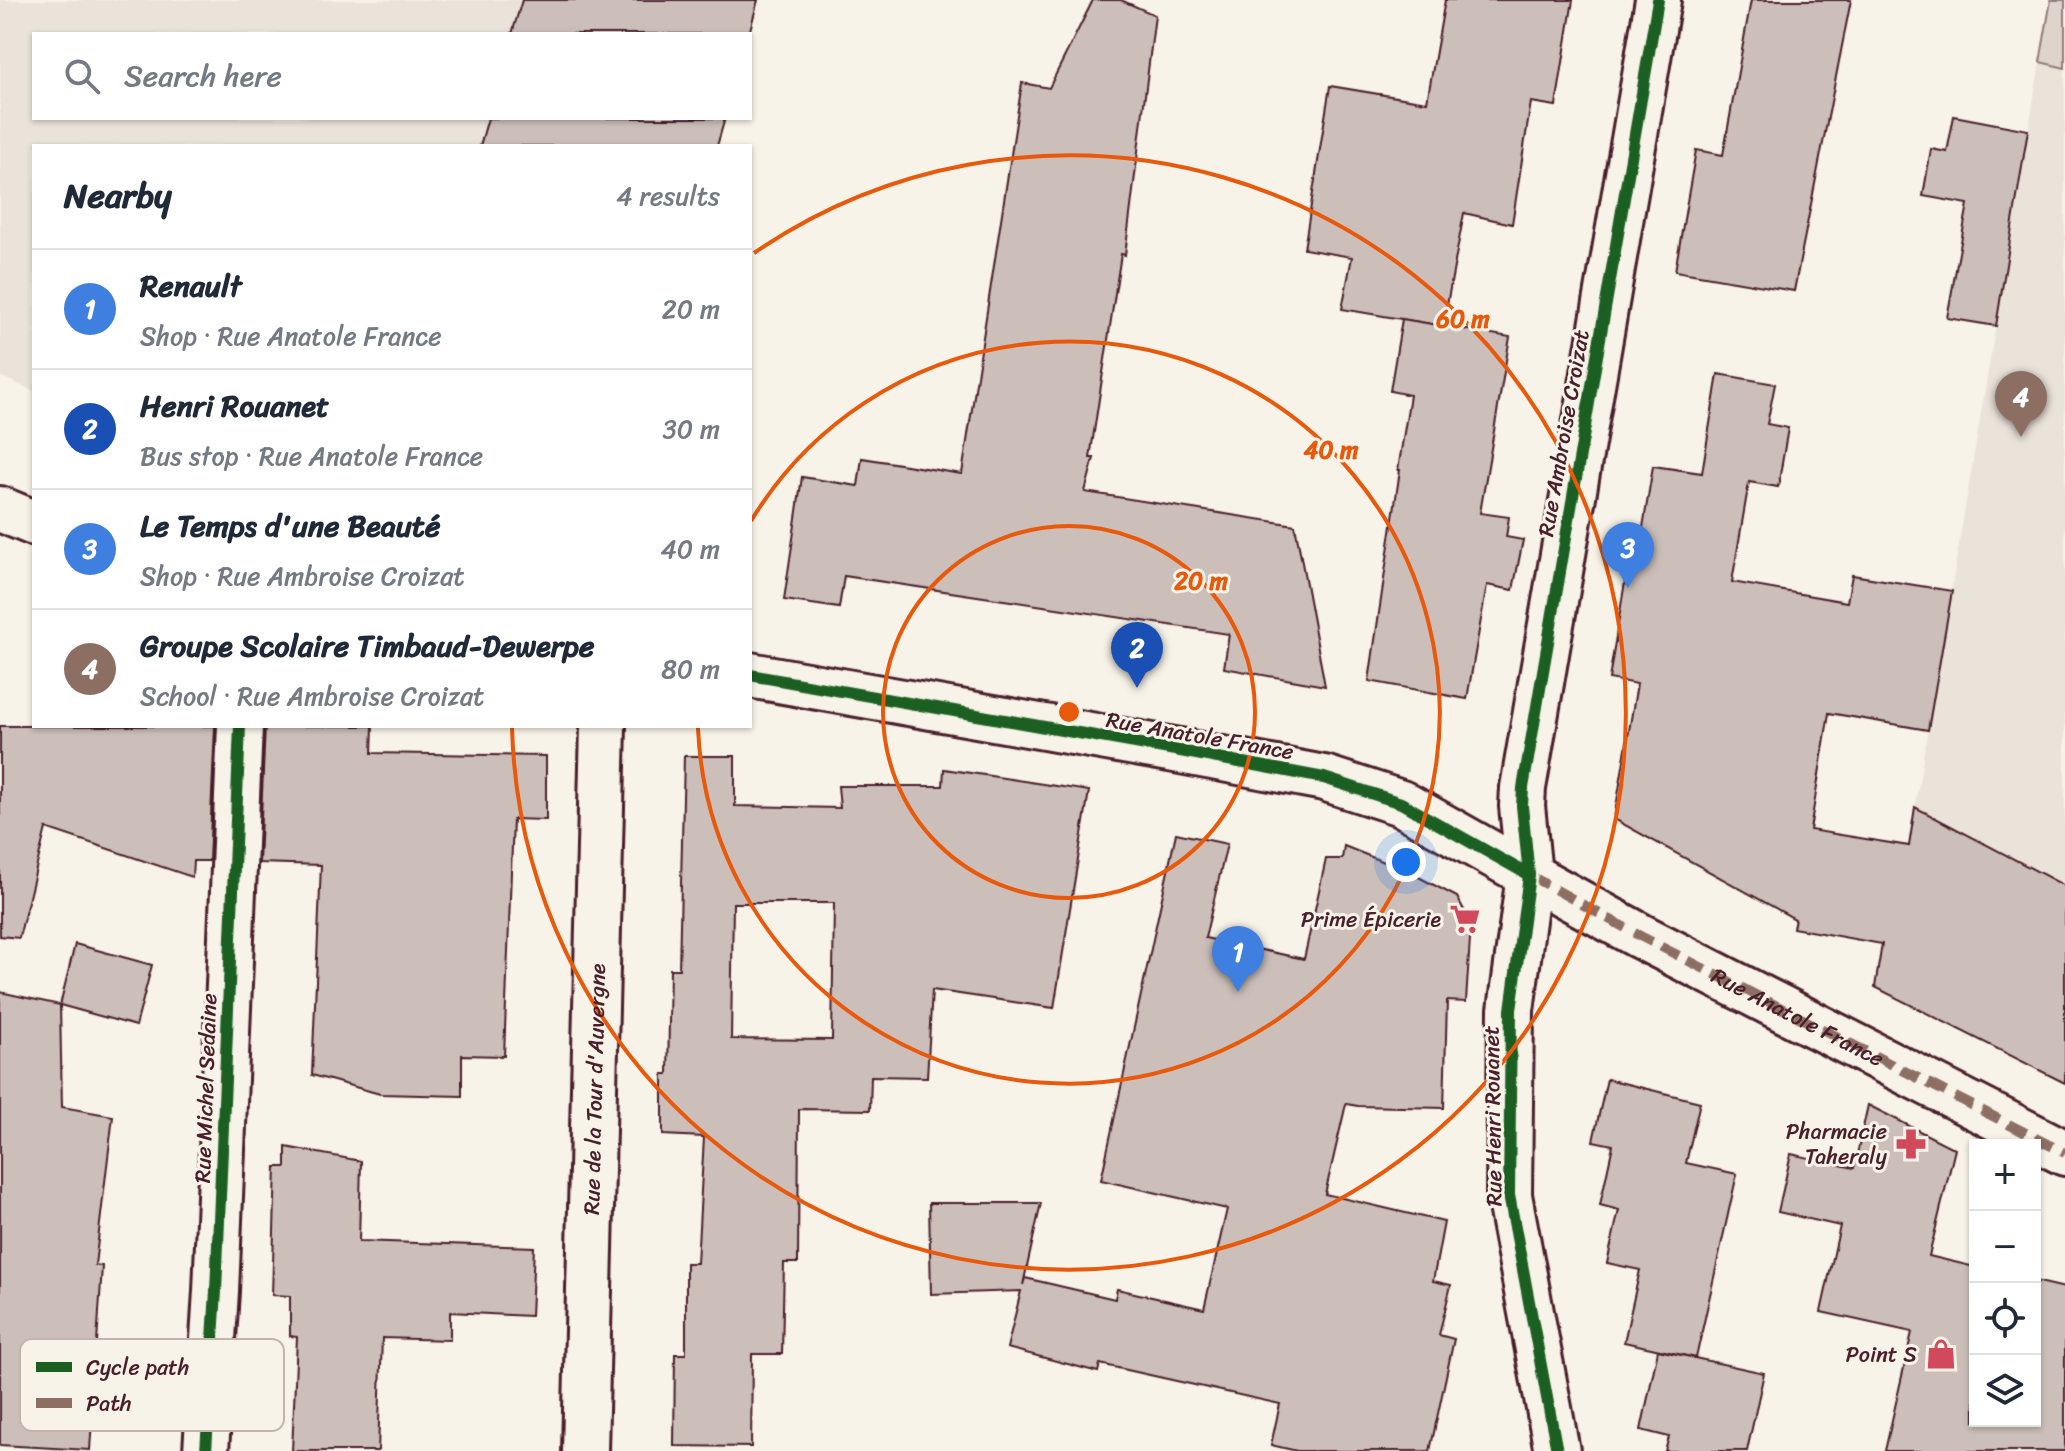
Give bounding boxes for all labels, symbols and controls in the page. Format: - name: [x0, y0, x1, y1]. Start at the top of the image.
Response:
- search box: [32, 32, 752, 120]
- text: Search here: [124, 49, 282, 103]
- icon: search: [60, 54, 104, 98]
- text: Nearby: [64, 166, 172, 226]
- text: 4 results: [616, 173, 720, 219]
- text: Renault: [140, 259, 242, 313]
- text: 1: [84, 286, 96, 332]
- text: 20 m: [662, 286, 720, 332]
- text: 60 m: [1435, 298, 1490, 340]
- text: Shop · Rue Anatole France: [140, 313, 442, 359]
- street label: Rue Ambroise Croizat: [1526, 326, 1601, 539]
- pin: 4: [1995, 371, 2047, 437]
- text: Henri Rouanet: [140, 379, 329, 433]
- text: 2: [82, 406, 98, 452]
- text: 30 m: [663, 406, 720, 452]
- text: 40 m: [1304, 429, 1359, 471]
- text: Bus stop · Rue Anatole France: [140, 433, 483, 479]
- text: Le Temps d'une Beauté: [140, 499, 440, 553]
- pin: 3: [1602, 522, 1654, 588]
- text: 3: [83, 526, 97, 572]
- text: 40 m: [661, 526, 720, 572]
- text: Shop · Rue Ambroise Croizat: [140, 553, 465, 599]
- text: 20 m: [1173, 560, 1228, 602]
- text: Groupe Scolaire Timbaud-Dewerpe: [140, 619, 594, 673]
- pin: 2: [1111, 622, 1163, 688]
- text: 4: [82, 646, 98, 692]
- text: 80 m: [661, 646, 720, 692]
- text: School · Rue Ambroise Croizat: [140, 673, 484, 719]
- centre of rings: [1055, 698, 1083, 726]
- street label: Rue Anatole France: [1103, 700, 1297, 771]
- your location: [1386, 842, 1426, 882]
- place label: Prime Épicerie: [1301, 900, 1441, 939]
- supermarket icon: Prime Épicerie: [1448, 902, 1482, 936]
- pin: 1: [1212, 926, 1264, 992]
- street label: Rue Anatole France: [1704, 957, 1891, 1078]
- street label: Rue de la Tour d'Auvergne: [572, 963, 617, 1215]
- street label: Rue Michel Sedaine: [183, 992, 228, 1184]
- street label: Rue Henri Rouanet: [1471, 1025, 1514, 1207]
- place label: Pharmacie Taheraly: [1786, 1112, 1888, 1176]
- pharmacy icon: Pharmacie Taheraly: [1894, 1127, 1928, 1161]
- map controls: [1969, 1139, 2041, 1427]
- button: +: [1969, 1139, 2041, 1211]
- button: −: [1969, 1211, 2041, 1283]
- button: locate: [1969, 1283, 2041, 1355]
- place label: Point S: [1845, 1335, 1917, 1374]
- shop icon: Point S: [1924, 1337, 1958, 1371]
- legend: [20, 1339, 284, 1431]
- text: Cycle path: [86, 1348, 189, 1387]
- button: layers: [1969, 1355, 2041, 1427]
- text: Path: [86, 1384, 132, 1423]

